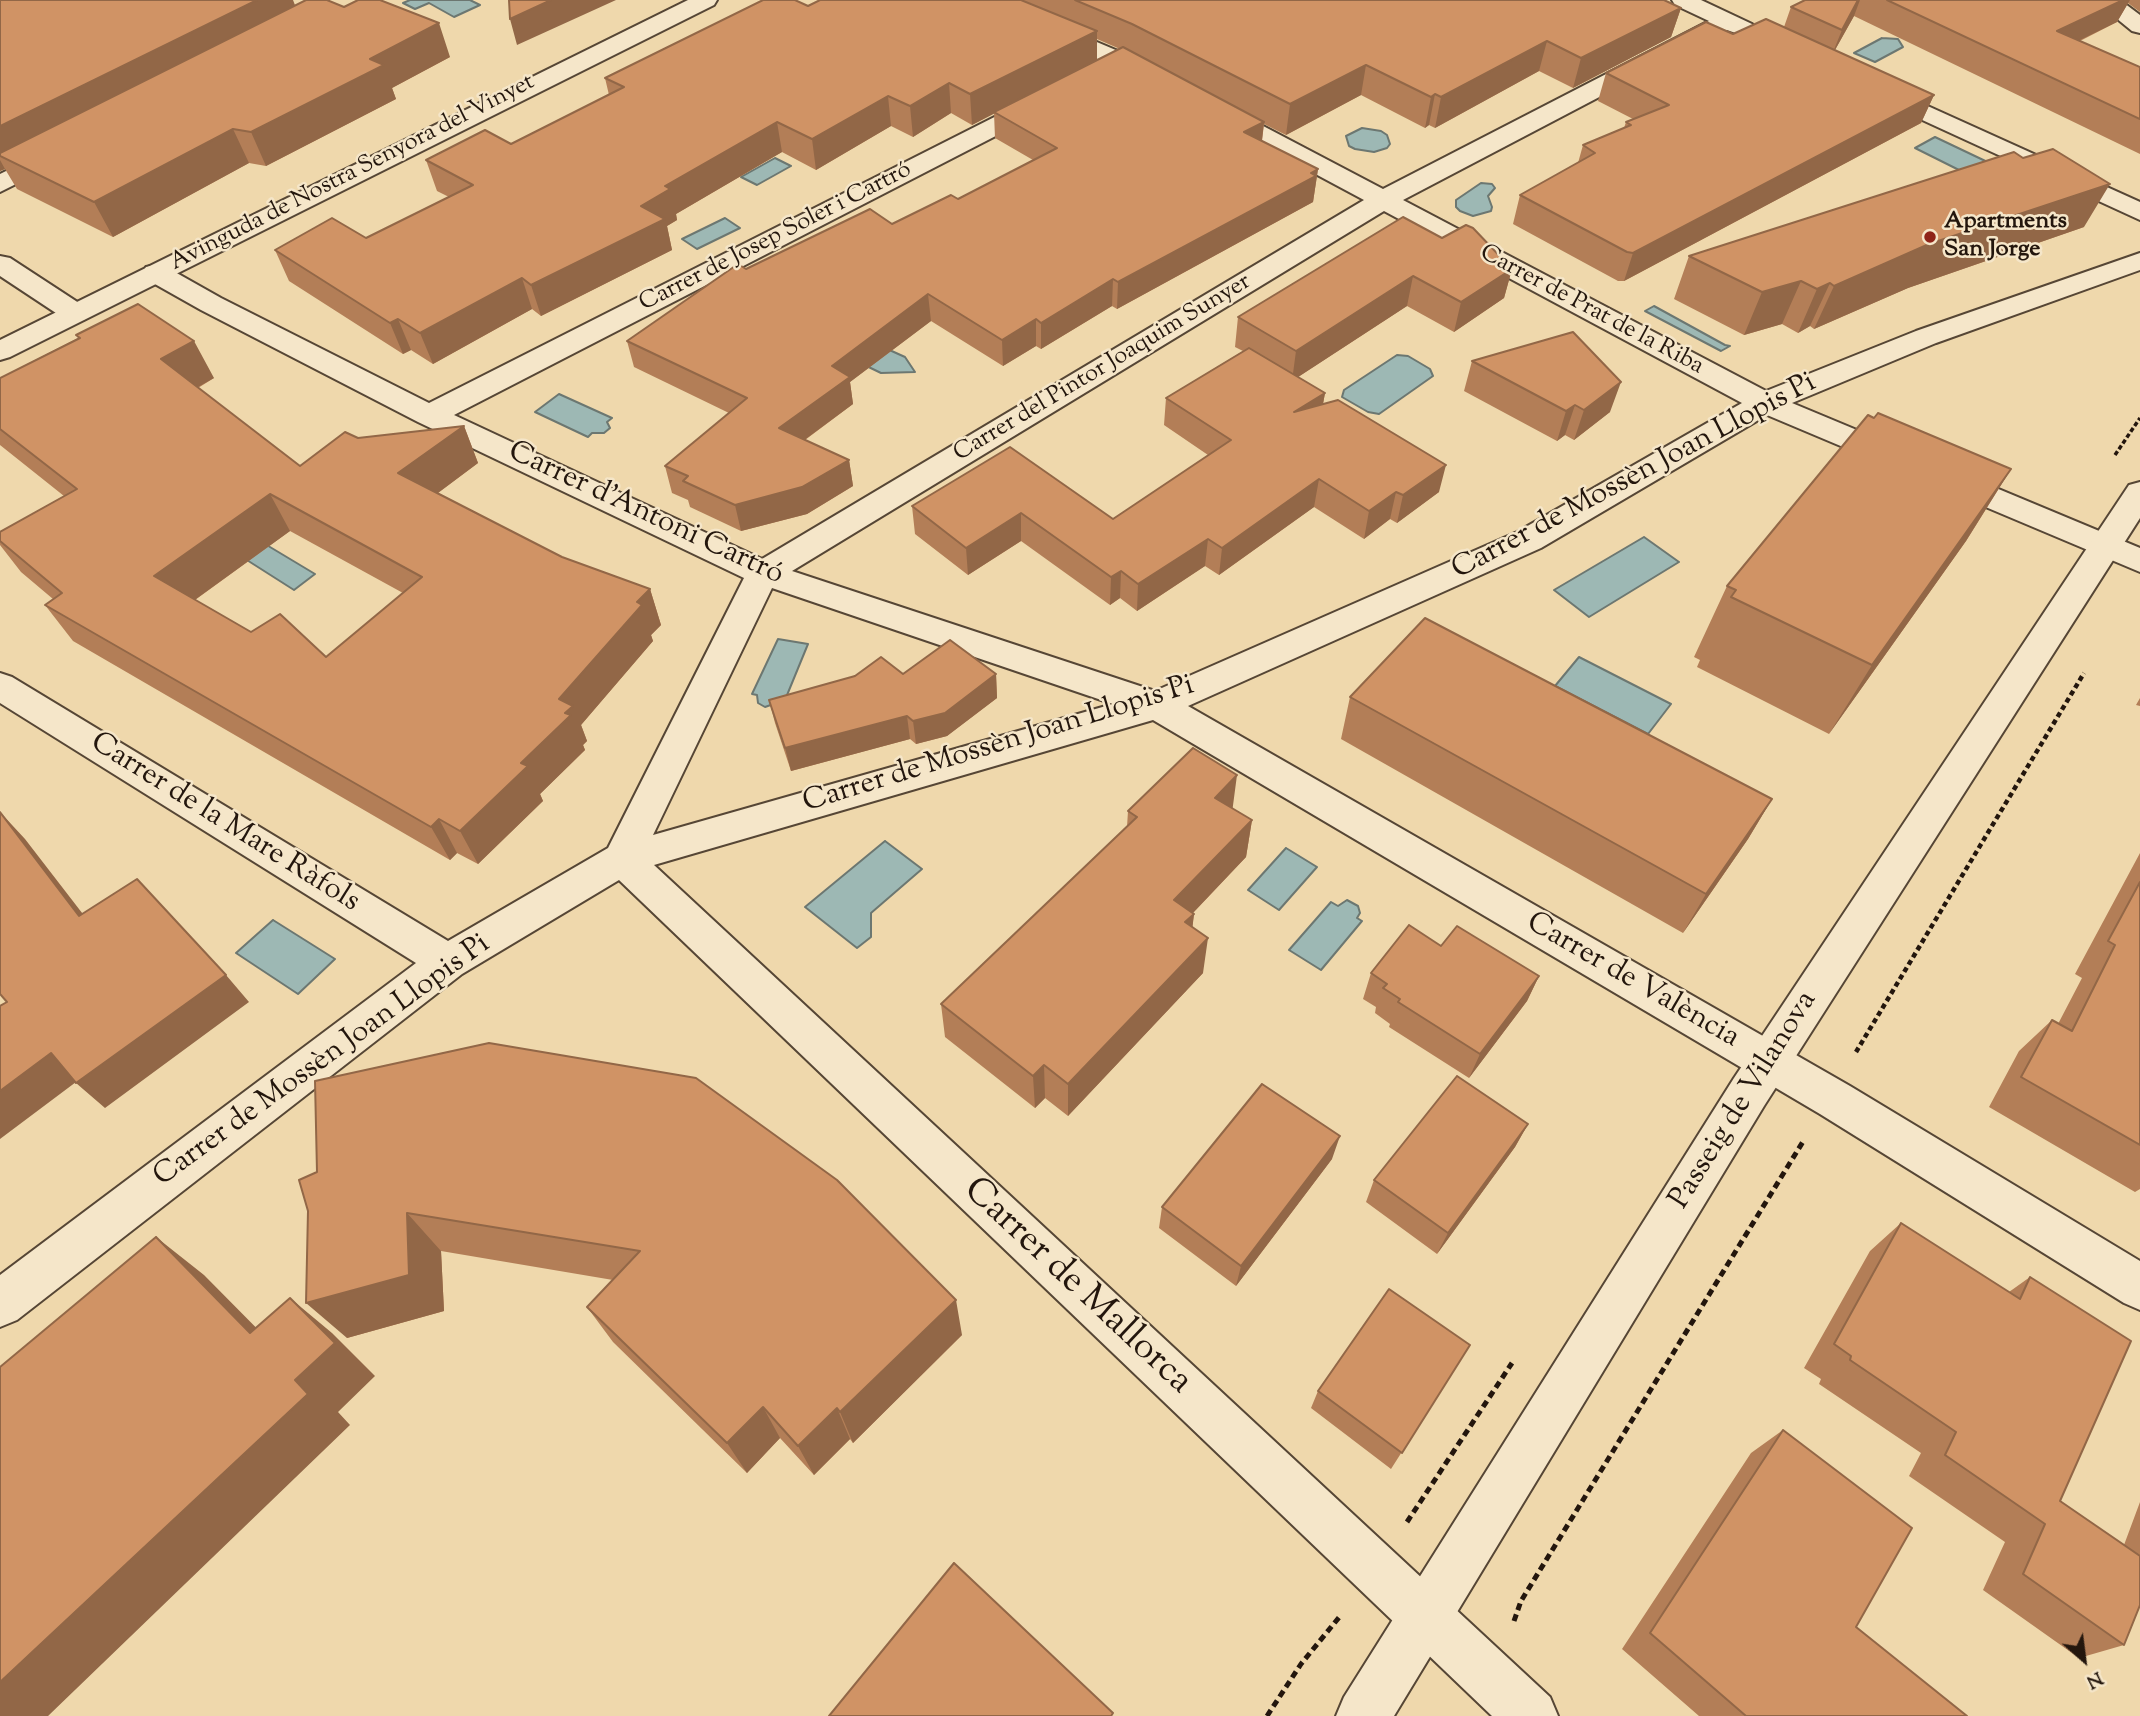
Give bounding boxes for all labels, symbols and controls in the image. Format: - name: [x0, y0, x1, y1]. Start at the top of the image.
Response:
- street label: Avinguda de Nostra Senyora del Vinyet: [166, 69, 540, 279]
- street label: Carrer de Josep Soler i Cartró: [635, 157, 917, 319]
- place label: Apartments San Jorge: [1944, 209, 2067, 265]
- marker: Apartments San Jorge: [1922, 229, 1938, 245]
- street label: Carrer de Prat de la Riba: [1474, 240, 1708, 382]
- street label: Carrer del Pintor Joaquim Sunyer: [949, 269, 1257, 469]
- street label: Carrer de Mossèn Joan Llopis Pi: [1447, 367, 1823, 589]
- street label: Carrer d'Antoni Cartró: [501, 435, 789, 595]
- street label: Carrer de Mossèn Joan Llopis Pi: [799, 669, 1199, 823]
- street label: Carrer de la Mare Ràfols: [83, 726, 365, 922]
- street label: Carrer de València: [1519, 906, 1745, 1058]
- street label: Carrer de Mossèn Joan Llopis Pi: [148, 928, 498, 1196]
- street label: Passeig de Vilanova: [1664, 985, 1826, 1217]
- street label: Carrer de Mallorca: [952, 1170, 1200, 1406]
- north arrow: [2049, 1625, 2119, 1695]
- text: N: [2081, 1663, 2107, 1694]

